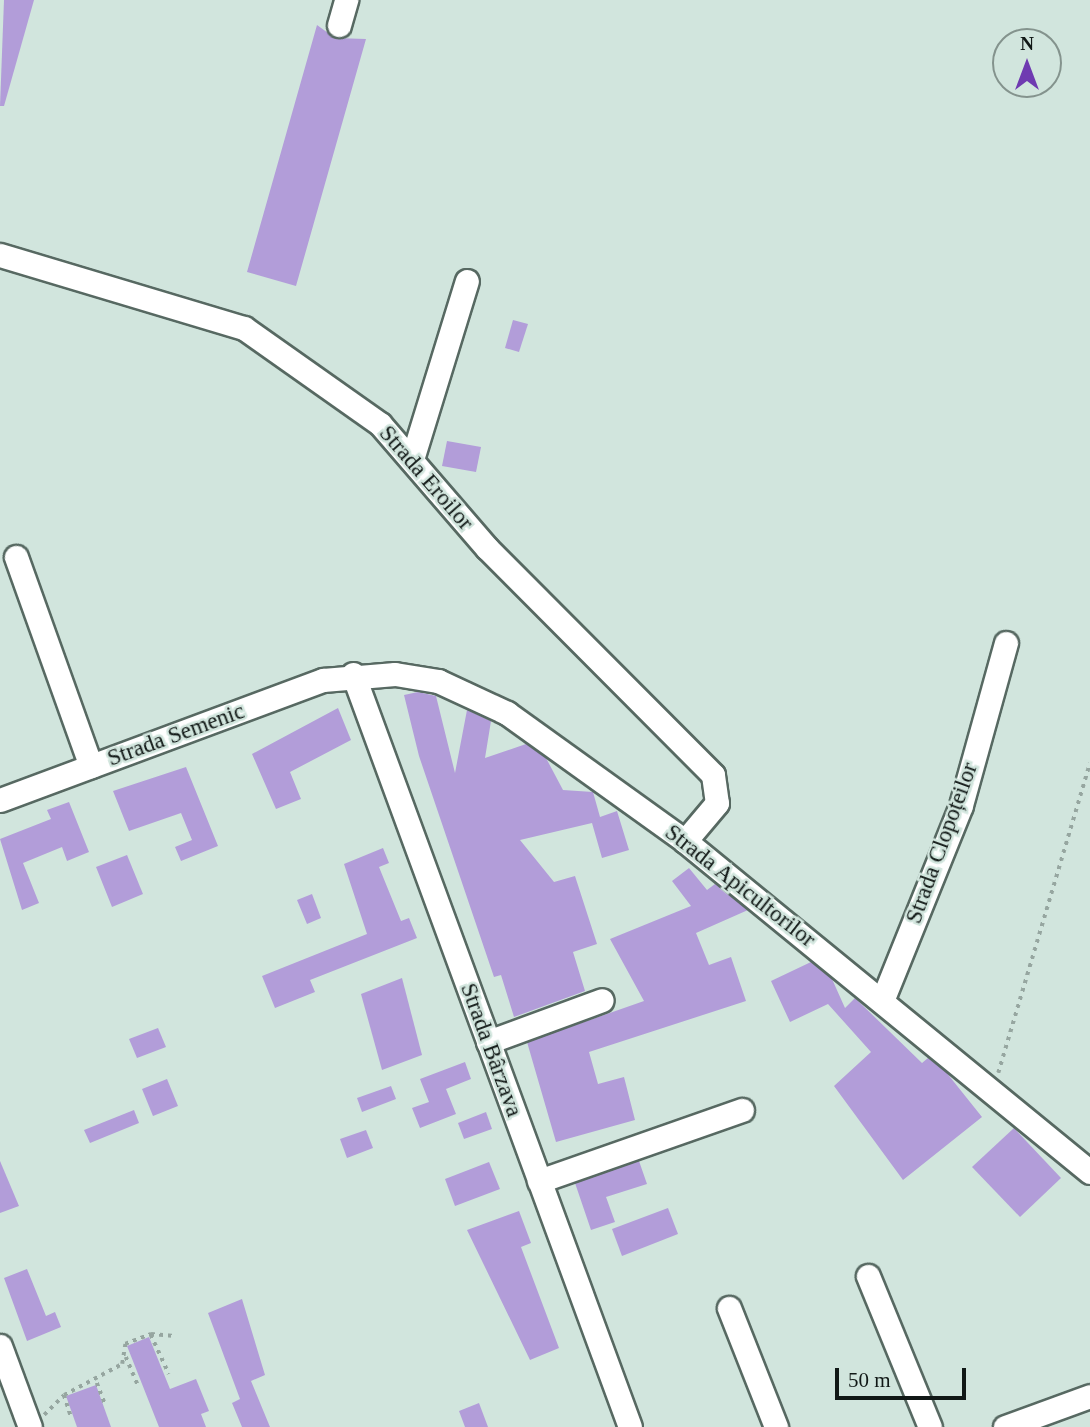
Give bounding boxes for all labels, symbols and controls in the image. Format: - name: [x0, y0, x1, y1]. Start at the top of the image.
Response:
- north arrow: [992, 28, 1062, 98]
- text: N: [1020, 33, 1034, 54]
- street label: Strada Eroilor: [373, 420, 479, 536]
- street label: Strada Semenic: [104, 697, 248, 773]
- street label: Strada Clopoțeilor: [900, 759, 984, 927]
- street label: Strada Apicultorilor: [659, 818, 821, 954]
- street label: Strada Bârzava: [454, 980, 528, 1120]
- scale bar: [838, 1354, 969, 1398]
- text: 50 m: [848, 1368, 891, 1392]

